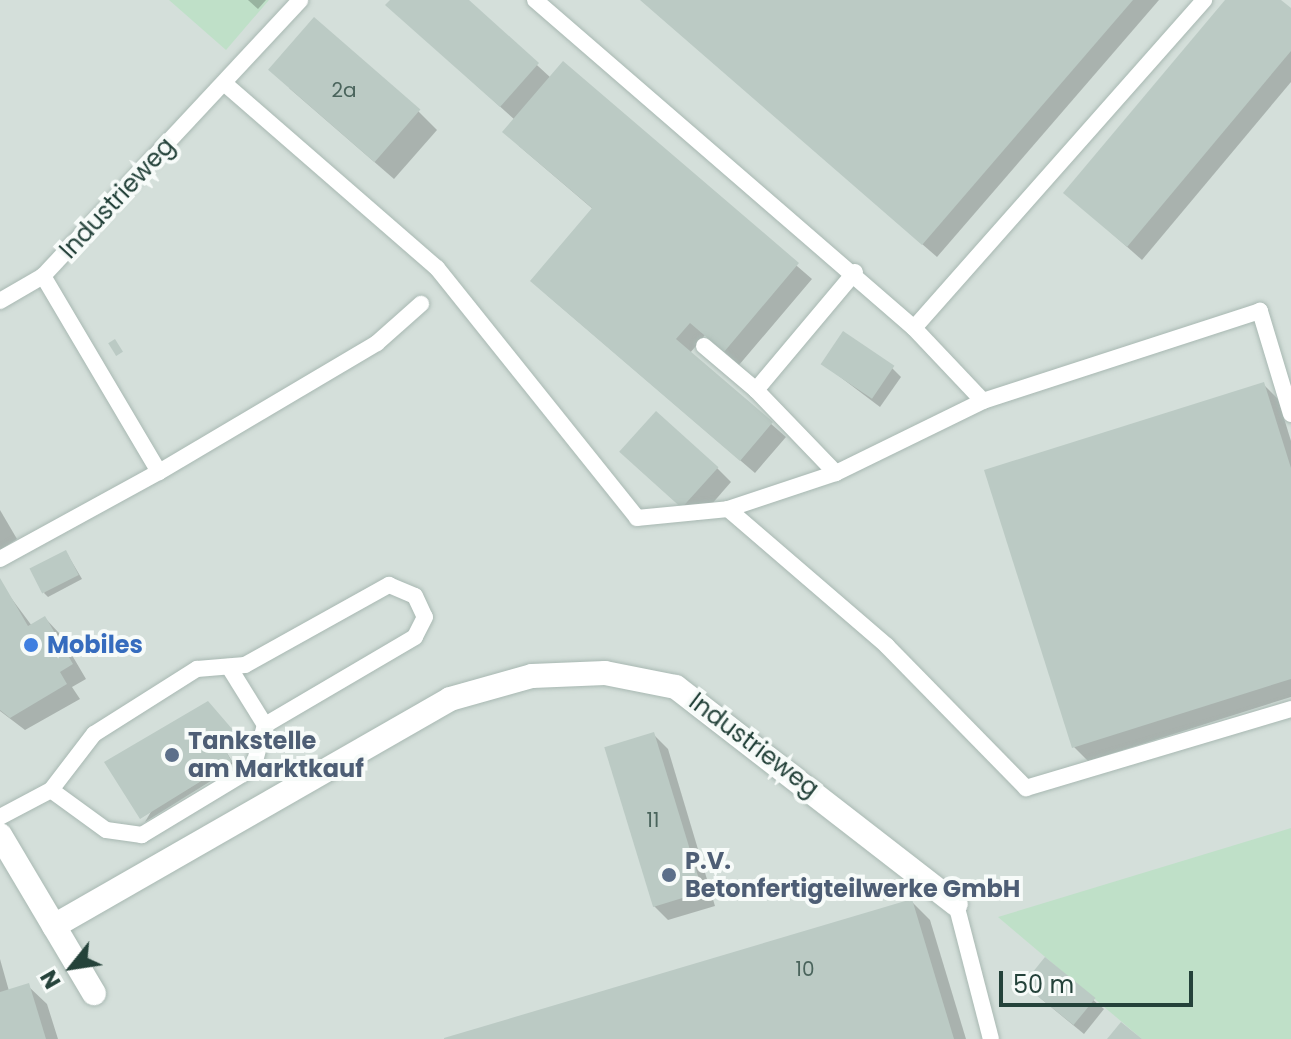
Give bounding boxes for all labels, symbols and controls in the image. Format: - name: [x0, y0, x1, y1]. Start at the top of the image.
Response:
- house number: 2a: [331, 78, 357, 102]
- street label: Industrieweg: [54, 132, 180, 264]
- place label: Mobiles: [47, 631, 143, 659]
- marker: Mobiles: [22, 636, 40, 654]
- street label: Industrieweg: [684, 687, 824, 803]
- place label: Tankstelle am Marktkauf: [188, 727, 364, 783]
- marker: Tankstelle am Marktkauf: [163, 746, 181, 764]
- house number: 11: [647, 808, 659, 832]
- place label: P.V. Betonfertigteilwerke GmbH: [685, 847, 1020, 903]
- marker: P.V. Betonfertigteilwerke GmbH: [660, 866, 678, 884]
- north arrow: [32, 927, 112, 1007]
- scale bar: [1003, 955, 1197, 1005]
- house number: 10: [796, 957, 814, 981]
- text: N: [33, 964, 68, 994]
- text: 50 m: [1013, 968, 1074, 1001]

